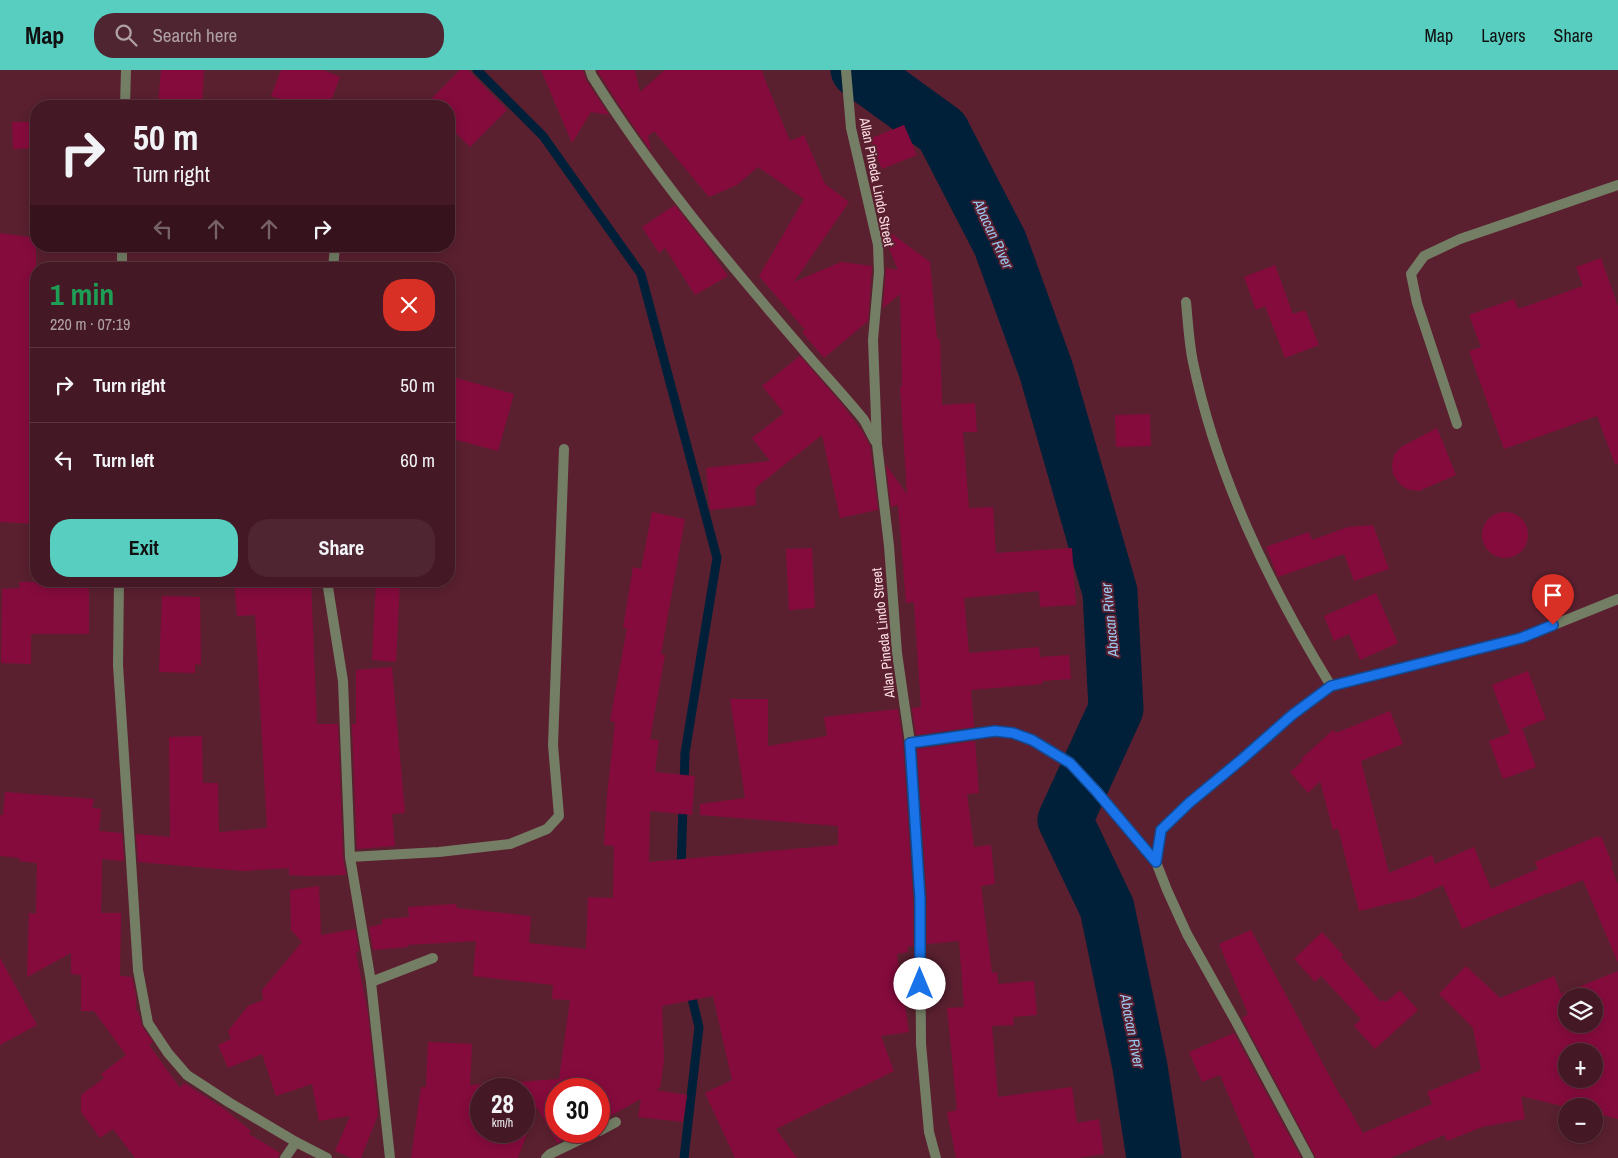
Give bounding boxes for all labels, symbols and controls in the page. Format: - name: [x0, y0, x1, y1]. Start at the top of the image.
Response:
- search box: [94, 13, 444, 58]
- text: Map: [25, 19, 64, 51]
- icon: search: [112, 21, 140, 49]
- text: Search here: [152, 22, 237, 48]
- text: Map: [1425, 23, 1453, 48]
- text: Layers: [1481, 23, 1526, 48]
- text: Share: [1554, 23, 1593, 48]
- text: 50 m: [133, 114, 198, 161]
- street label: Allan Pineda Lindo Street: [855, 115, 898, 248]
- icon: right: [50, 120, 115, 185]
- text: Turn right: [133, 159, 210, 189]
- water label: Abacan River: [968, 195, 1019, 273]
- icon: left: [149, 215, 177, 243]
- icon: ahead: [202, 215, 230, 243]
- icon: ahead: [255, 215, 283, 243]
- icon: right: [308, 215, 336, 243]
- text: 1 min: [50, 274, 114, 314]
- button: close: [383, 279, 435, 331]
- text: 220 m · 07:19: [50, 313, 130, 335]
- icon: right: [50, 371, 78, 399]
- text: Turn right: [93, 372, 165, 398]
- text: 50 m: [400, 372, 435, 398]
- icon: left: [50, 446, 78, 474]
- text: Turn left: [93, 447, 154, 473]
- text: 60 m: [400, 447, 435, 473]
- button: Exit: [50, 519, 238, 577]
- button: Share: [248, 519, 435, 577]
- street label: Allan Pineda Lindo Street: [867, 567, 899, 700]
- pin: [1532, 574, 1574, 625]
- water label: Abacan River: [1095, 581, 1124, 659]
- icon: arrive: [1539, 581, 1567, 609]
- position arrow: [893, 957, 945, 1009]
- map controls: [1558, 988, 1603, 1143]
- button: layers: [1558, 988, 1603, 1033]
- water label: Abacan River: [1115, 991, 1150, 1070]
- button: +: [1558, 1043, 1603, 1088]
- speed limit sign: 30: [545, 1078, 610, 1143]
- text: 28: [491, 1087, 514, 1121]
- button: −: [1558, 1098, 1603, 1143]
- text: km/h: [492, 1115, 513, 1131]

